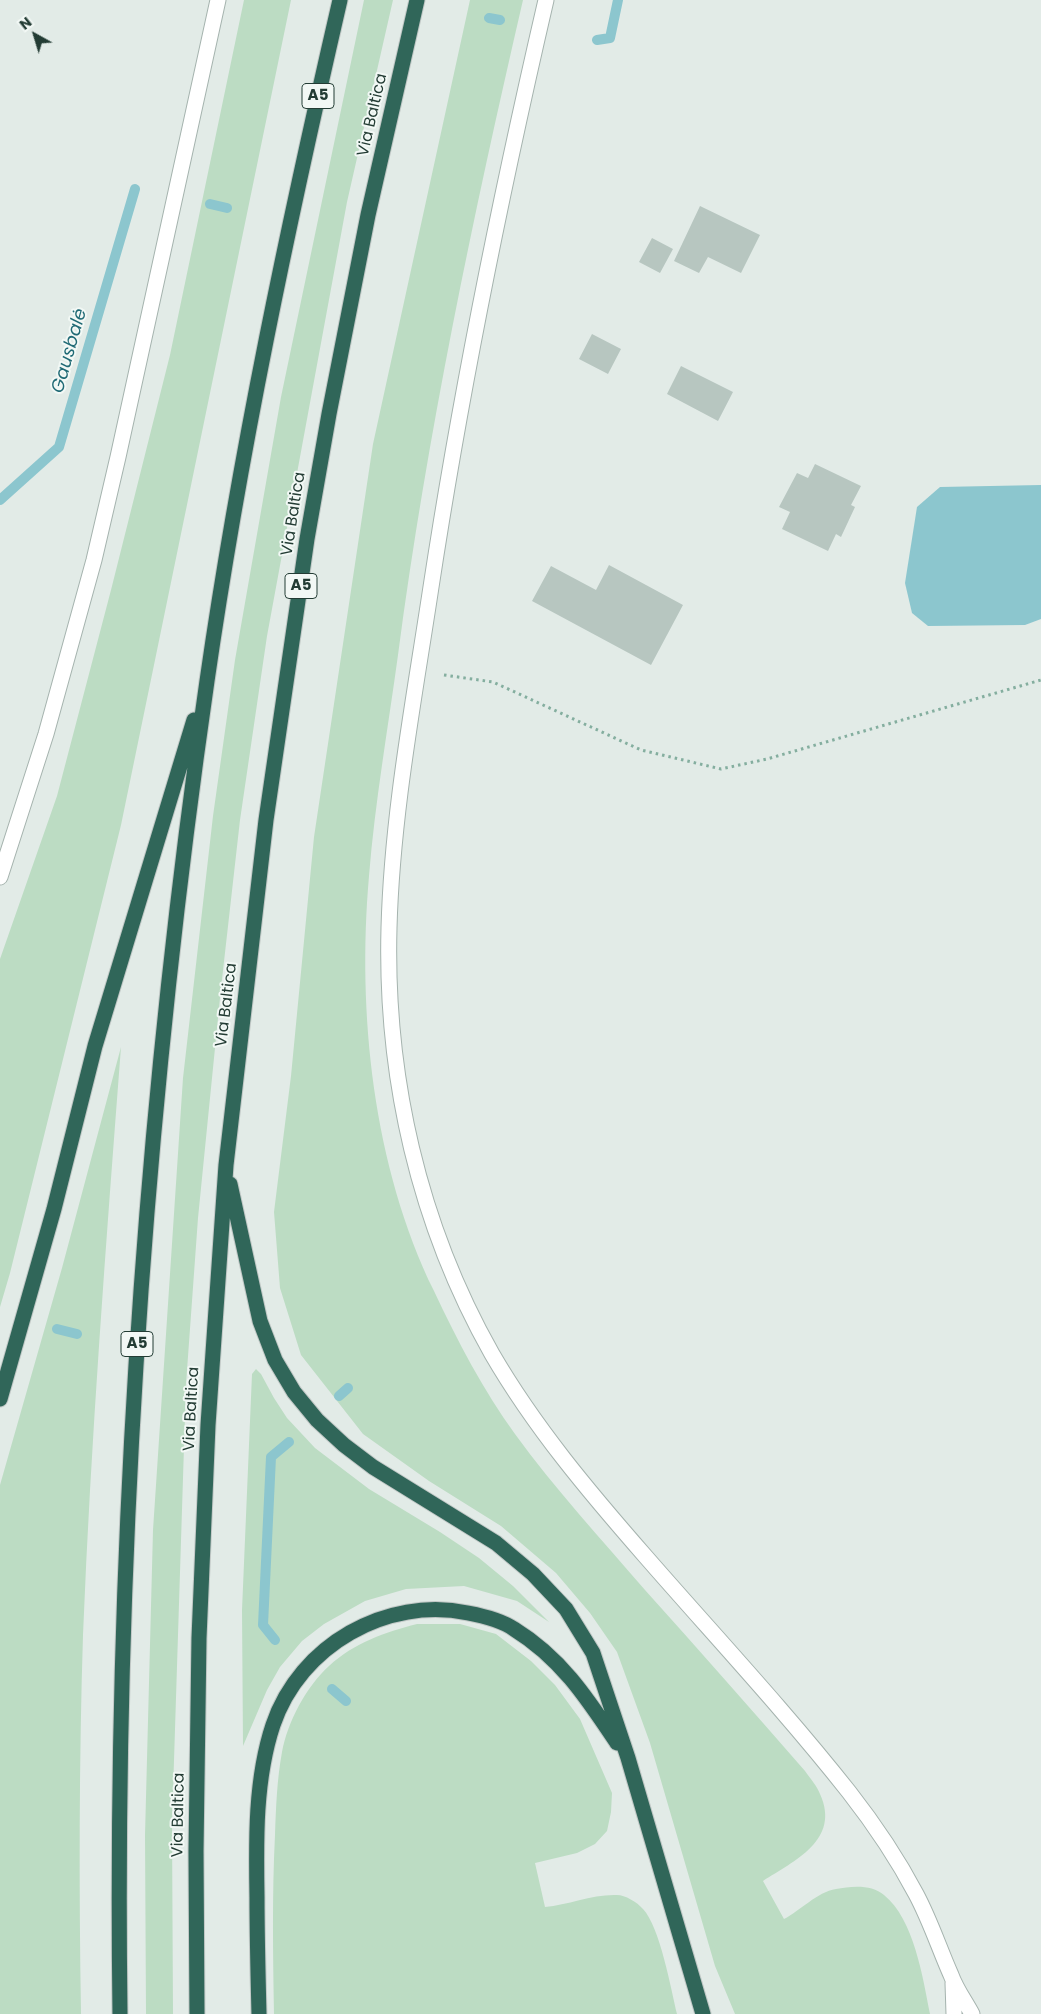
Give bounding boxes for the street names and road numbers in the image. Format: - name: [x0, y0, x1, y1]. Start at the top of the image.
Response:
- street label: Via Baltica: [354, 72, 392, 158]
- road number: A5: [302, 84, 334, 108]
- street label: Via Baltica: [278, 471, 310, 557]
- road number: A5: [285, 574, 317, 598]
- street label: Via Baltica: [212, 962, 242, 1048]
- road number: A5: [121, 1332, 153, 1356]
- street label: Via Baltica: [180, 1366, 204, 1452]
- street label: Via Baltica: [169, 1772, 189, 1858]

